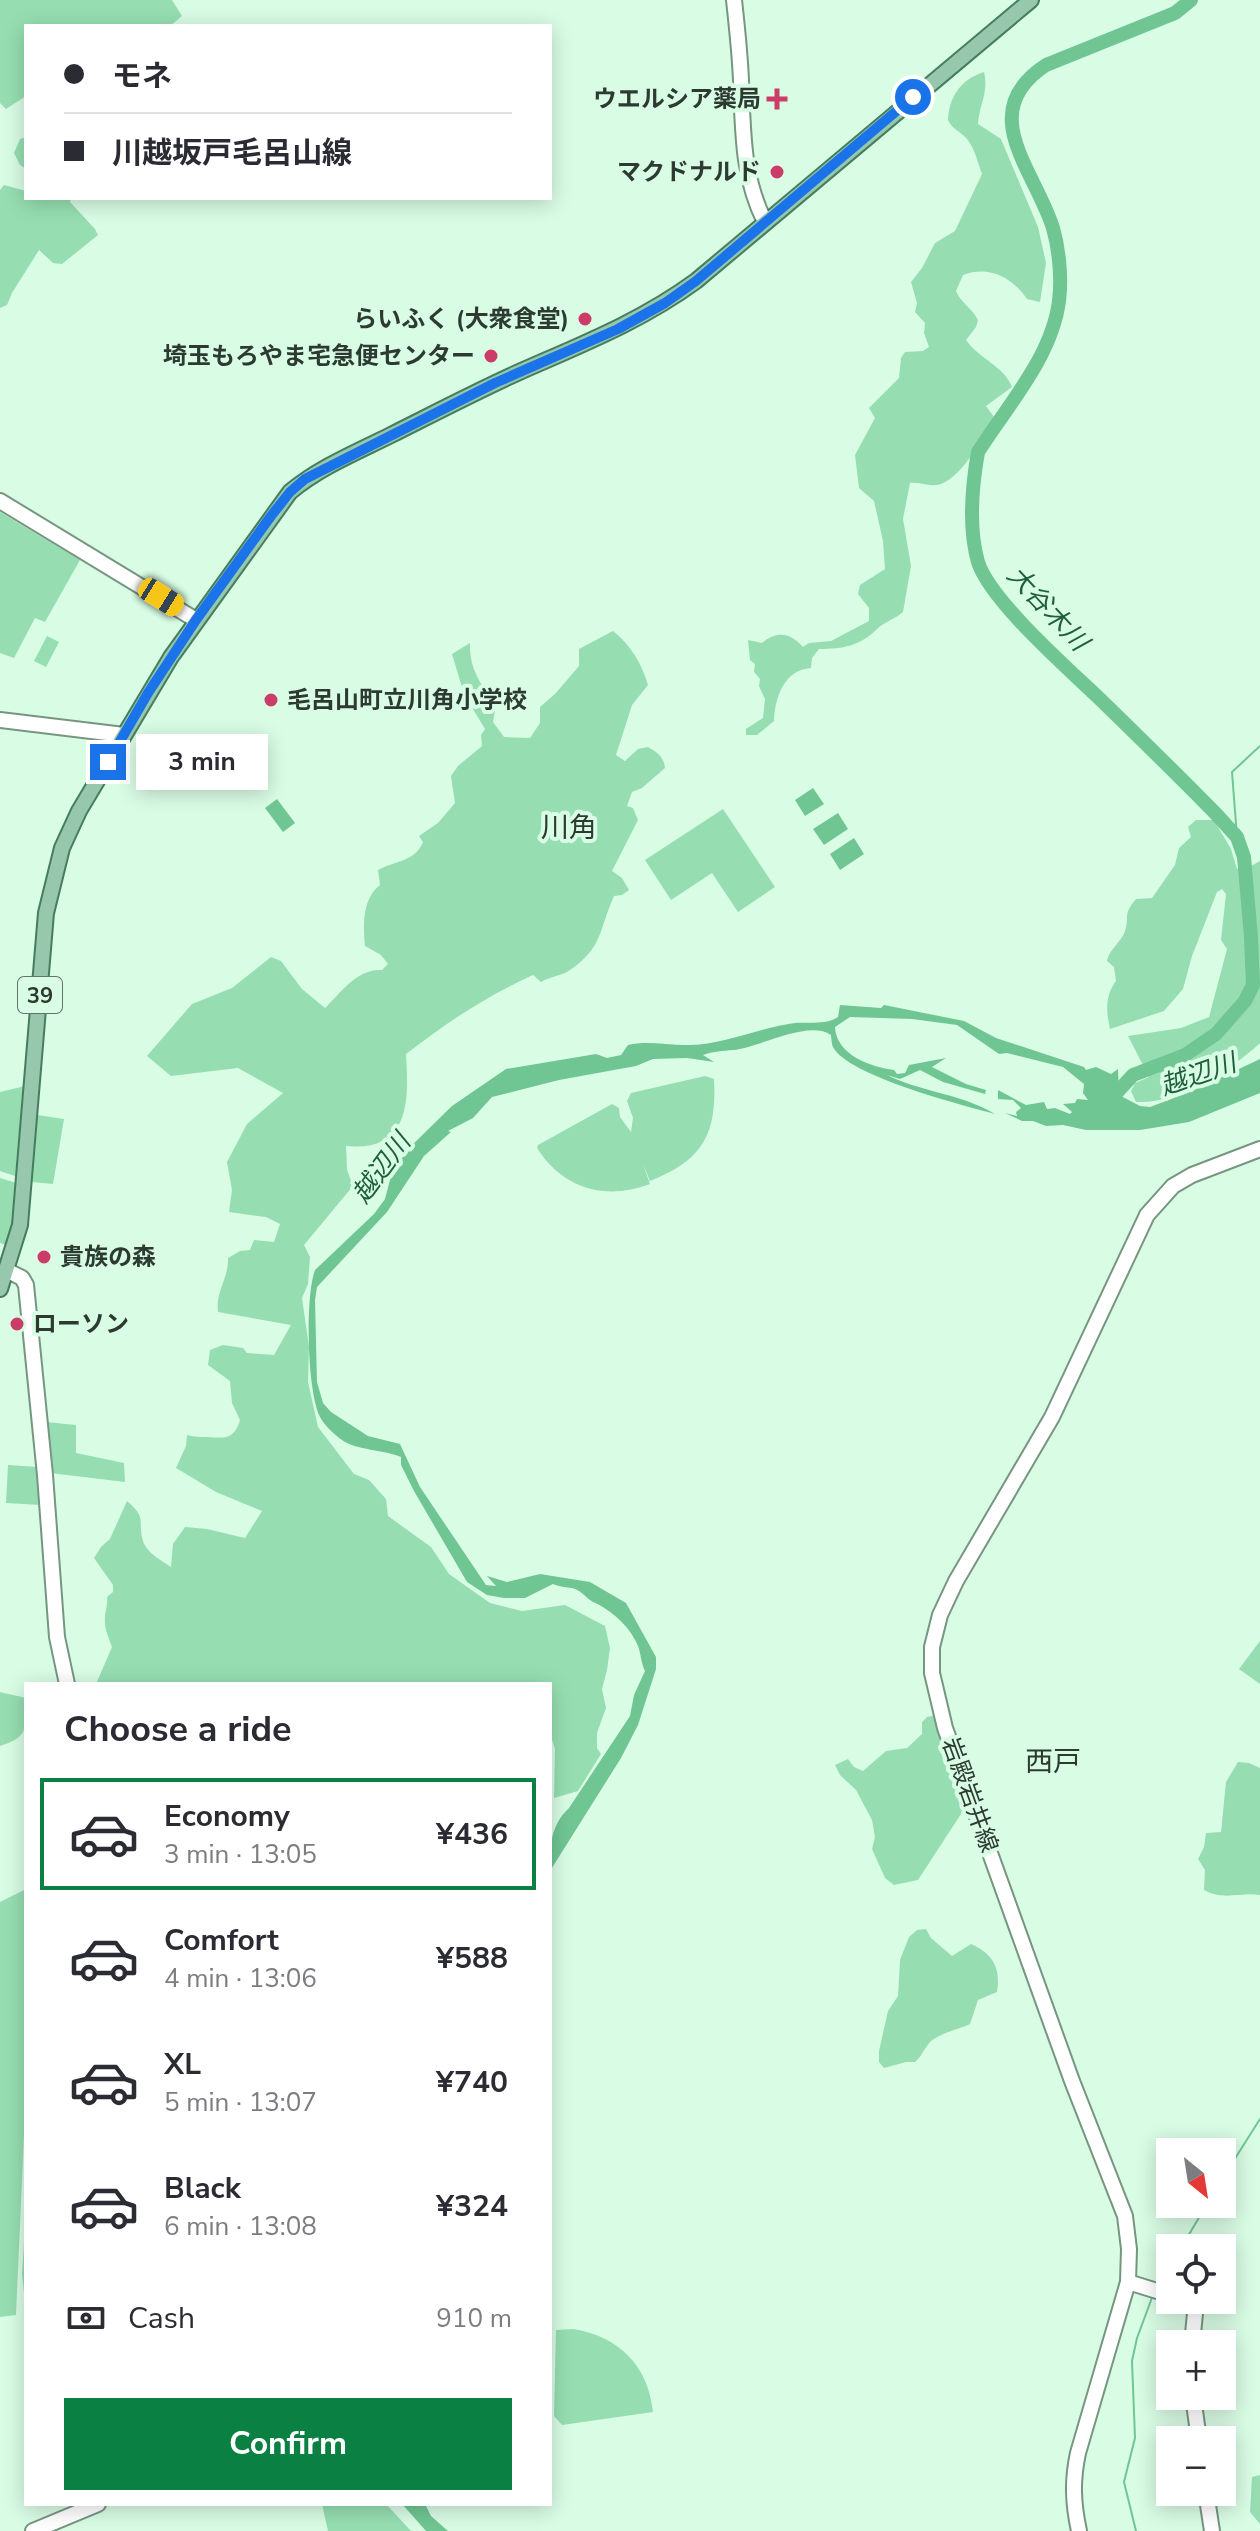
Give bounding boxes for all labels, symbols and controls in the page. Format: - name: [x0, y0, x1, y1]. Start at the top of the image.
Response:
- text: モネ: [112, 56, 172, 97]
- route start: [895, 79, 931, 115]
- place label: ウエルシア薬局: [593, 83, 761, 115]
- marker: ウエルシア薬局: [768, 90, 786, 108]
- text: 川越坂戸毛呂山線: [112, 133, 352, 174]
- place label: マクドナルド: [617, 156, 761, 188]
- marker: マクドナルド: [768, 163, 786, 181]
- place label: らいふく (大衆食堂): [353, 303, 569, 335]
- marker: らいふく (大衆食堂): [576, 310, 594, 328]
- place label: 埼玉もろやま宅急便センター: [163, 340, 475, 372]
- marker: 埼玉もろやま宅急便センター: [482, 347, 500, 365]
- water label: 大谷木川: [999, 558, 1098, 660]
- car: [134, 574, 188, 620]
- place label: 毛呂山町立川角小学校: [287, 684, 527, 716]
- marker: 毛呂山町立川角小学校: [262, 691, 280, 709]
- callout: 3 min: [136, 734, 268, 790]
- route end: [90, 744, 126, 780]
- text: 3 min: [168, 744, 236, 779]
- district label: 川角: [541, 809, 597, 847]
- road number: 39: [18, 977, 62, 1013]
- water label: 越辺川: [1156, 1044, 1244, 1104]
- water label: 越辺川: [344, 1124, 420, 1210]
- place label: 貴族の森: [60, 1241, 156, 1273]
- marker: 貴族の森: [35, 1248, 53, 1266]
- place label: ローソン: [33, 1308, 129, 1340]
- marker: ローソン: [8, 1315, 26, 1333]
- text: Choose a ride: [64, 1705, 292, 1754]
- street label: 岩殿岩井線: [934, 1733, 1006, 1857]
- district label: 西戸: [1025, 1743, 1081, 1781]
- text: Economy: [164, 1796, 290, 1837]
- icon: car: [68, 1798, 140, 1870]
- text: ¥436: [436, 1814, 508, 1855]
- text: 3 min · 13:05: [164, 1837, 317, 1872]
- text: Comfort: [164, 1920, 279, 1961]
- icon: car: [68, 1922, 140, 1994]
- text: ¥588: [436, 1938, 508, 1979]
- text: 4 min · 13:06: [164, 1961, 317, 1996]
- text: XL: [164, 2044, 201, 2085]
- icon: car: [68, 2046, 140, 2118]
- text: ¥740: [436, 2062, 508, 2103]
- text: 5 min · 13:07: [164, 2085, 317, 2120]
- north arrow: [1156, 2138, 1236, 2218]
- map controls: [1156, 2138, 1236, 2506]
- text: Black: [164, 2168, 241, 2209]
- icon: car: [68, 2170, 140, 2242]
- text: ¥324: [436, 2186, 508, 2227]
- text: 6 min · 13:08: [164, 2209, 317, 2244]
- button: locate: [1156, 2234, 1236, 2314]
- icon: cash: [64, 2296, 108, 2340]
- text: Cash: [128, 2298, 195, 2339]
- text: 910 m: [436, 2301, 512, 2336]
- button: +: [1156, 2330, 1236, 2410]
- button: Confirm: [64, 2398, 512, 2490]
- button: −: [1156, 2426, 1236, 2506]

